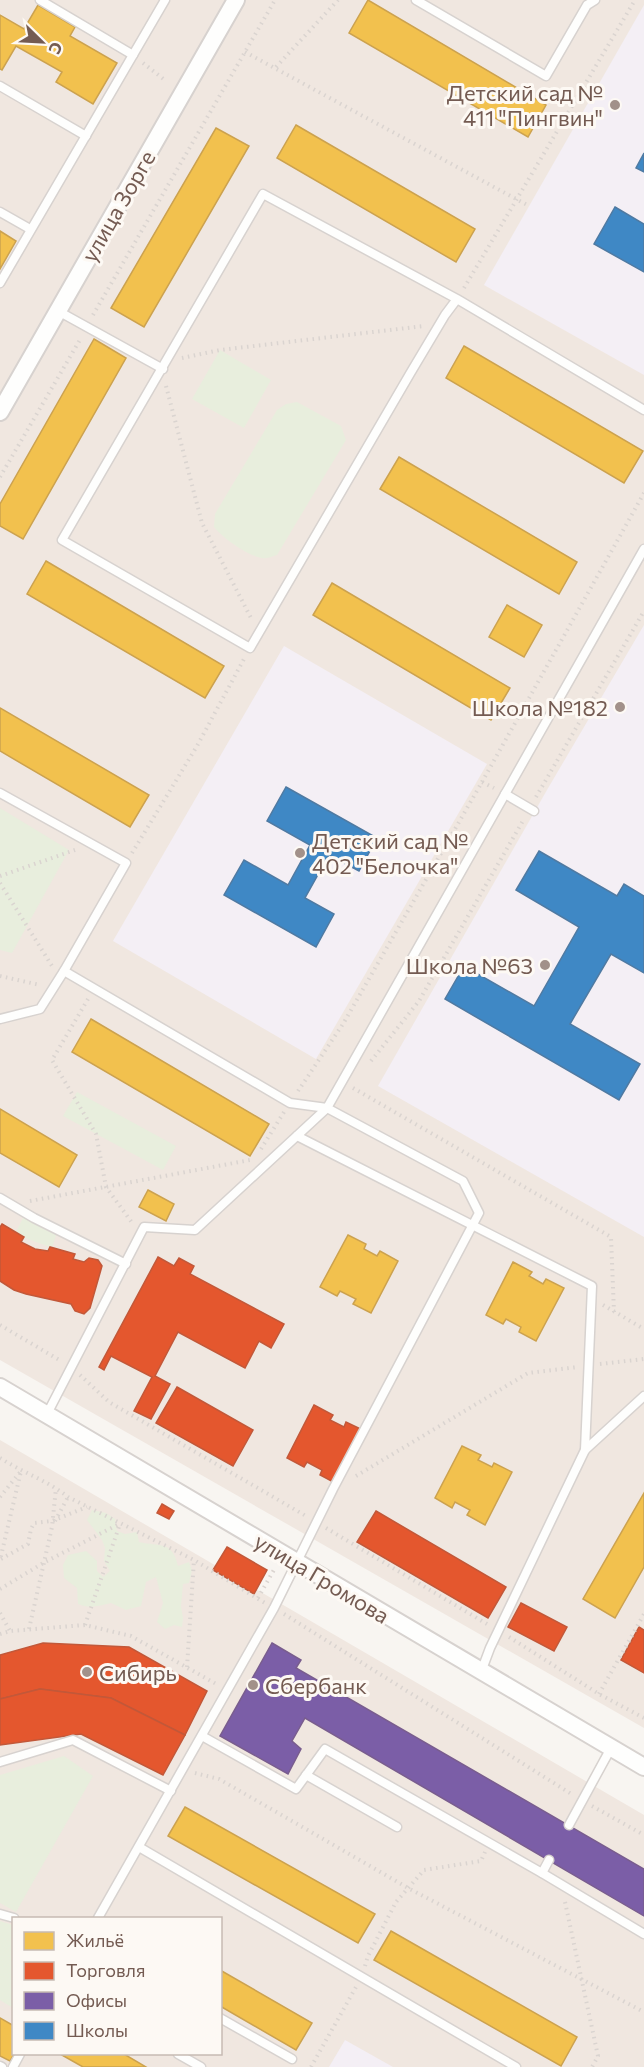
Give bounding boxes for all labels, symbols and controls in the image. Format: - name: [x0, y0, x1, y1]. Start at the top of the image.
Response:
- north arrow: [12, 12, 72, 72]
- text: С: [45, 39, 67, 57]
- place label: Детский сад № 411 "Пингвин": [447, 79, 603, 131]
- marker: Детский сад № 411 "Пингвин": [608, 98, 622, 112]
- street label: улица Зорге: [75, 146, 161, 266]
- place label: Школа №182: [472, 694, 608, 721]
- marker: Школа №182: [613, 700, 627, 714]
- place label: Детский сад № 402 "Белочка": [312, 827, 468, 879]
- marker: Детский сад № 402 "Белочка": [293, 846, 307, 860]
- place label: Школа №63: [406, 952, 533, 979]
- marker: Школа №63: [538, 958, 552, 972]
- street label: улица Громова: [250, 1527, 394, 1629]
- place label: Сибирь: [99, 1659, 177, 1686]
- marker: Сибирь: [80, 1665, 94, 1679]
- place label: Сбербанк: [265, 1672, 367, 1699]
- marker: Сбербанк: [246, 1678, 260, 1692]
- legend: [12, 1917, 222, 2055]
- text: Жильё: [66, 1929, 124, 1951]
- text: Торговля: [66, 1959, 145, 1981]
- text: Офисы: [66, 1989, 127, 2011]
- text: Школы: [66, 2019, 128, 2041]

